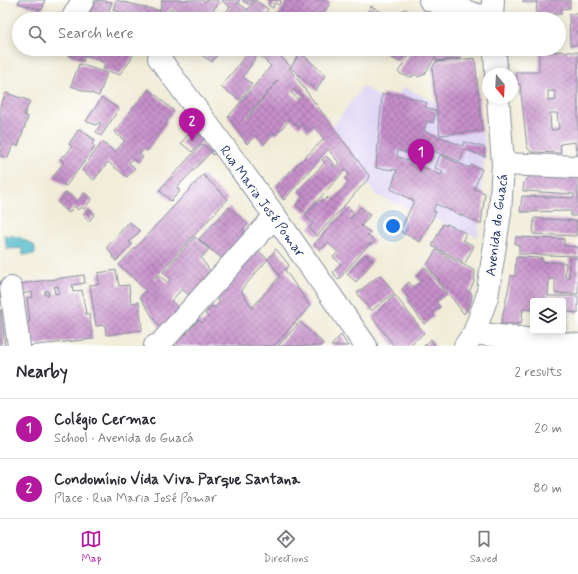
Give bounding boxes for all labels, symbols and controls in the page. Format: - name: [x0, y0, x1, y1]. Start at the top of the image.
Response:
- search box: [12, 12, 566, 56]
- icon: search: [26, 23, 48, 45]
- text: Search here: [58, 24, 134, 44]
- north arrow: [482, 68, 518, 104]
- pin: 2: [179, 108, 205, 141]
- pin: 1: [408, 139, 434, 172]
- street label: Rua Maria José Pomar: [216, 142, 309, 261]
- street label: Avenida do Guacá: [482, 173, 512, 277]
- your location: [383, 216, 403, 236]
- map controls: [530, 298, 566, 334]
- button: layers: [530, 298, 566, 334]
- text: Nearby: [16, 361, 68, 383]
- text: 2 results: [515, 364, 562, 381]
- text: Colégio Cermac: [54, 410, 156, 430]
- text: 1: [26, 420, 32, 437]
- text: 20 m: [534, 420, 562, 437]
- text: School · Avenida do Guacá: [54, 430, 194, 447]
- text: Condomínio Vida Viva Parque Santana: [54, 470, 300, 490]
- text: 2: [26, 480, 32, 497]
- text: 80 m: [533, 480, 562, 497]
- text: Place · Rua Maria José Pomar: [54, 490, 217, 507]
- tab: Map: [80, 528, 102, 566]
- tab: Directions: [263, 528, 309, 566]
- tab: Saved: [470, 528, 497, 566]

